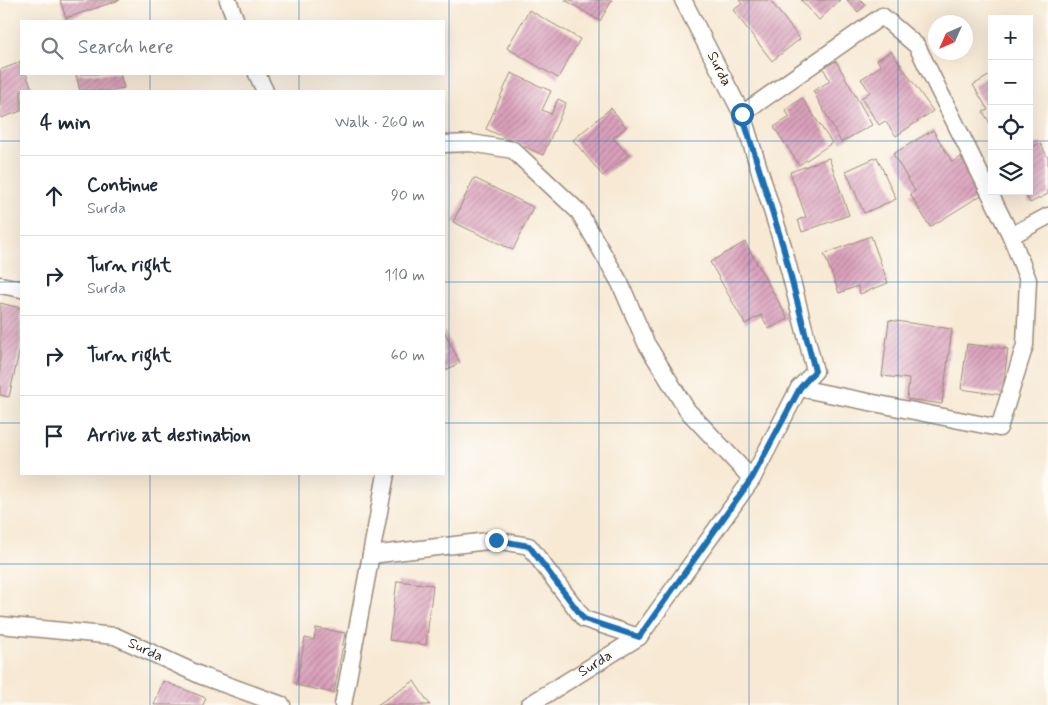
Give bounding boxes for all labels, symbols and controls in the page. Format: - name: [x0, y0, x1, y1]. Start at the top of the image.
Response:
- north arrow: [928, 15, 973, 60]
- map controls: [988, 15, 1033, 195]
- button: +: [988, 15, 1033, 60]
- search box: [20, 20, 445, 75]
- icon: search: [38, 34, 66, 62]
- text: Search here: [78, 35, 174, 60]
- street label: Surda: [702, 48, 736, 90]
- button: −: [988, 60, 1033, 105]
- route start: [731, 103, 754, 126]
- button: locate: [988, 105, 1033, 150]
- text: 4 min: [40, 109, 91, 137]
- text: Walk · 260 m: [335, 112, 425, 133]
- button: layers: [988, 150, 1033, 195]
- text: Continue: [87, 173, 158, 198]
- icon: ahead: [40, 182, 68, 210]
- text: 90 m: [391, 185, 425, 206]
- text: Surda: [87, 198, 126, 219]
- text: Turn right: [87, 253, 171, 278]
- icon: right: [40, 262, 68, 290]
- text: 110 m: [384, 265, 425, 286]
- text: Surda: [87, 278, 126, 299]
- icon: right: [40, 342, 68, 370]
- text: Turn right: [87, 343, 171, 368]
- text: 60 m: [391, 345, 425, 366]
- icon: arrive: [40, 422, 68, 450]
- text: Arrive at destination: [87, 423, 251, 448]
- route end: [485, 529, 508, 552]
- street label: Surda: [125, 633, 166, 667]
- street label: Surda: [575, 646, 616, 682]

